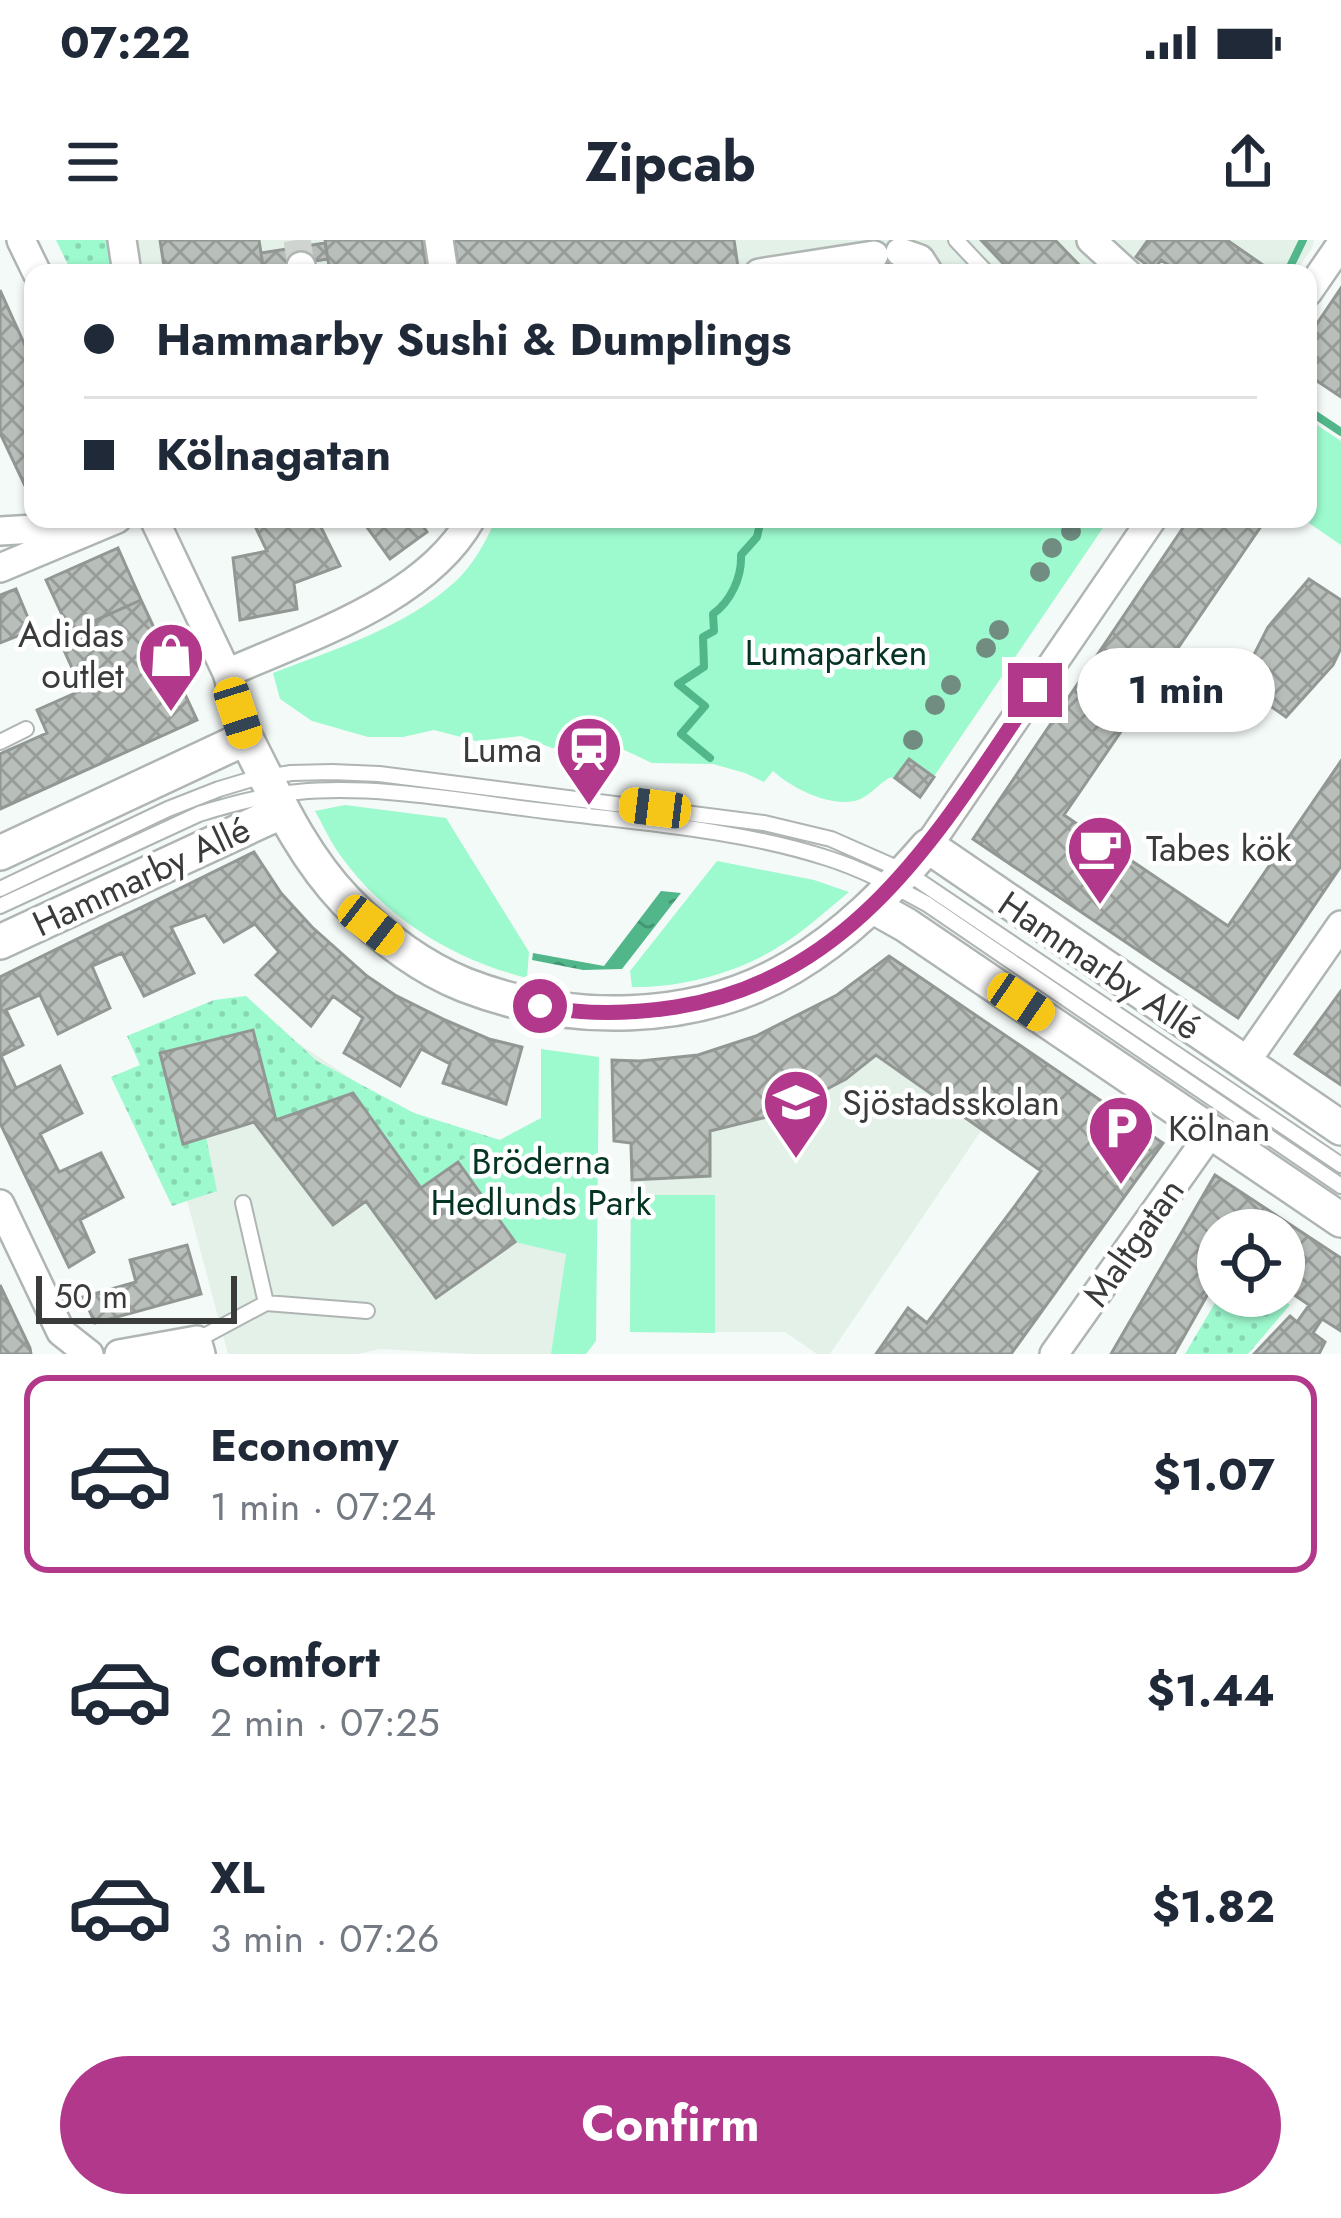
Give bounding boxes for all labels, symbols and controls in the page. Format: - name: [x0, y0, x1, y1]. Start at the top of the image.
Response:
- text: 07:22: [60, 10, 190, 75]
- text: Zipcab: [585, 123, 756, 201]
- icon: menu: [60, 129, 126, 195]
- icon: share: [1215, 129, 1281, 195]
- text: Hammarby Sushi & Dumplings: [156, 307, 792, 372]
- text: Kölnagatan: [156, 422, 391, 487]
- place label: Adidas outlet: [18, 608, 124, 701]
- shop icon: Adidas outlet: [136, 620, 206, 714]
- park label: Lumaparken: [745, 626, 927, 678]
- callout: 1 min: [1077, 648, 1275, 732]
- text: 1 min: [1128, 661, 1224, 718]
- route end: [1008, 663, 1062, 717]
- car: [210, 673, 266, 753]
- station icon: Luma: [554, 714, 624, 808]
- place label: Luma: [462, 723, 542, 775]
- car: [617, 786, 693, 830]
- street label: Hammarby Allé: [24, 803, 258, 949]
- cafe icon: Tabes kök: [1065, 813, 1135, 907]
- place label: Tabes kök: [1146, 822, 1292, 874]
- street label: Hammarby Allé: [988, 878, 1212, 1052]
- car: [332, 889, 410, 961]
- car: [981, 967, 1061, 1037]
- route start: [513, 979, 567, 1033]
- school or university icon: Sjöstadsskolan: [761, 1067, 831, 1161]
- place label: Sjöstadsskolan: [842, 1076, 1060, 1128]
- parking icon: Kölnan: [1086, 1093, 1156, 1187]
- place label: Kölnan: [1168, 1102, 1270, 1154]
- park label: Bröderna Hedlunds Park: [431, 1135, 652, 1228]
- street label: Maltgatan: [1070, 1167, 1196, 1317]
- map controls: [1197, 1209, 1305, 1317]
- button: locate: [1197, 1209, 1305, 1317]
- scale bar: [36, 1270, 237, 1323]
- text: 50 m: [54, 1273, 128, 1320]
- text: Economy: [210, 1413, 398, 1478]
- icon: car: [66, 1420, 174, 1528]
- text: $1.07: [1153, 1442, 1275, 1507]
- text: 1 min · 07:24: [210, 1478, 436, 1535]
- text: Comfort: [210, 1629, 380, 1694]
- icon: car: [66, 1636, 174, 1744]
- text: $1.44: [1147, 1658, 1275, 1723]
- text: 2 min · 07:25: [210, 1694, 440, 1751]
- text: XL: [210, 1845, 265, 1910]
- icon: car: [66, 1852, 174, 1960]
- text: $1.82: [1152, 1874, 1275, 1939]
- text: 3 min · 07:26: [210, 1910, 439, 1967]
- button: Confirm: [60, 2056, 1281, 2194]

